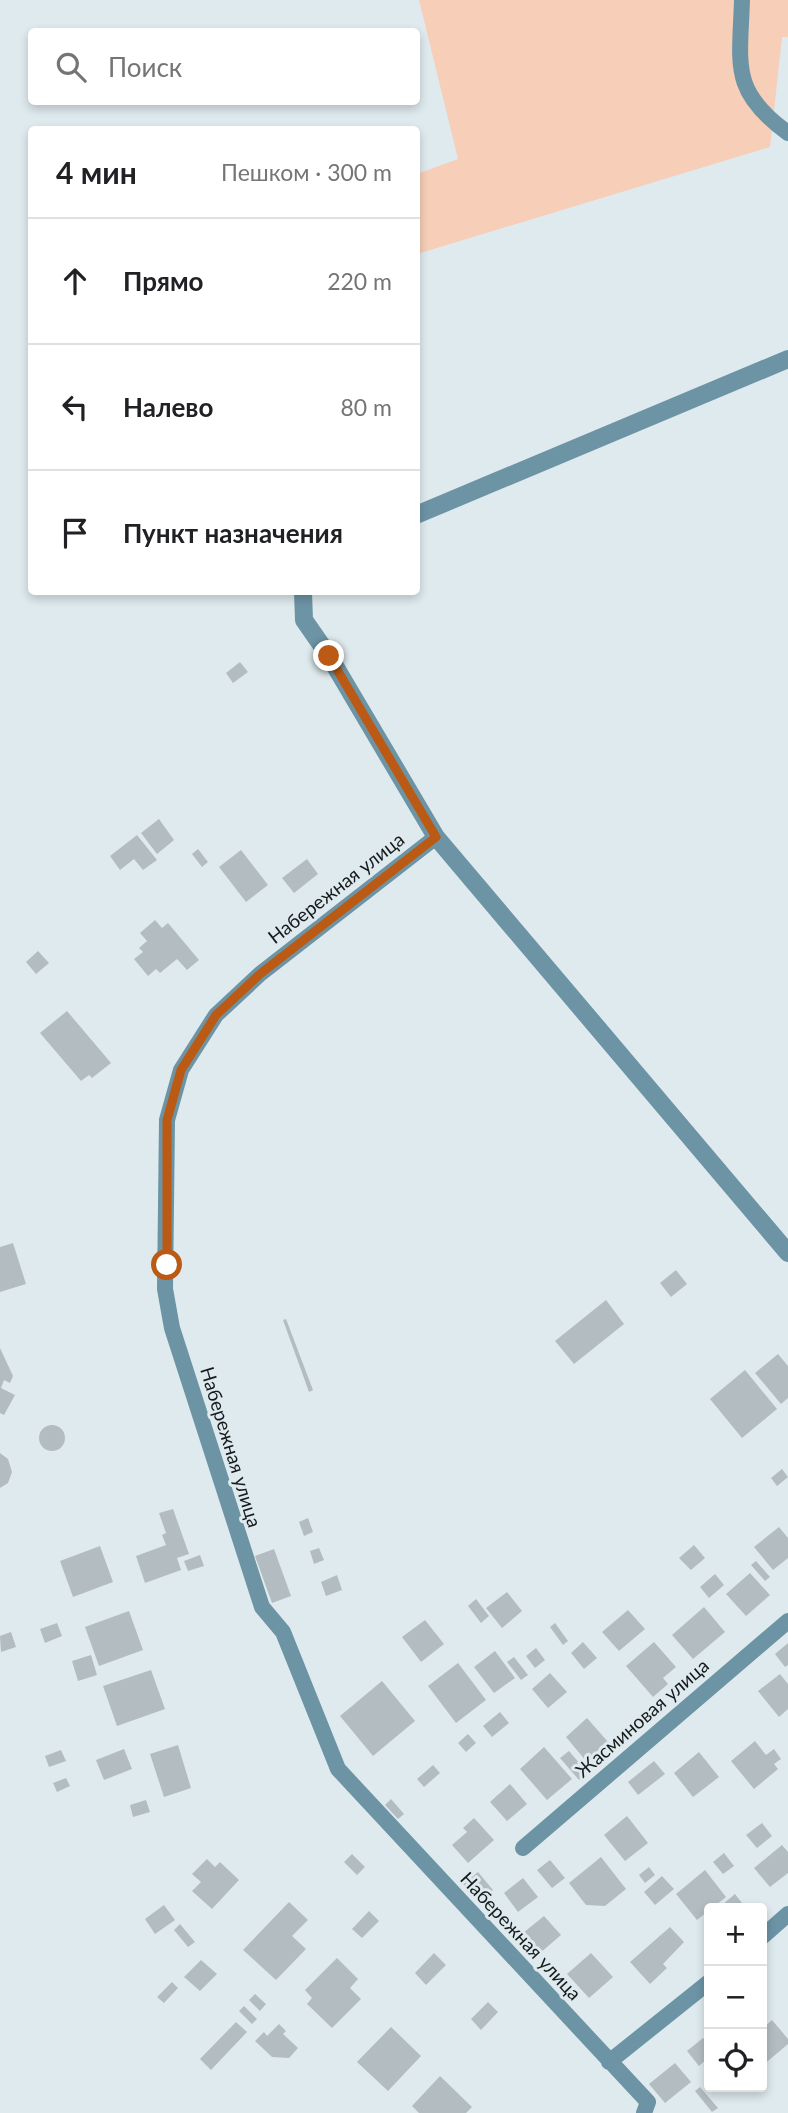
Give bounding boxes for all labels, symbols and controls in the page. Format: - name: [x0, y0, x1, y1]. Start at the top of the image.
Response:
- search box: [28, 28, 420, 105]
- icon: search: [52, 48, 90, 86]
- text: Поиск: [108, 51, 182, 83]
- text: 4 мин: [56, 154, 137, 190]
- text: Пешком · 300 m: [221, 158, 392, 186]
- icon: ahead: [56, 262, 94, 300]
- text: Прямо: [123, 265, 204, 297]
- text: 220 m: [327, 267, 392, 295]
- icon: left: [56, 388, 94, 426]
- text: Налево: [123, 391, 213, 423]
- text: 80 m: [341, 393, 392, 421]
- icon: arrive: [56, 514, 94, 552]
- text: Пункт назначения: [123, 517, 343, 549]
- route end: [313, 640, 344, 671]
- street label: Набережная улица: [263, 827, 408, 948]
- route start: [151, 1249, 182, 1280]
- street label: Набережная улица: [196, 1364, 267, 1530]
- street label: Жасминовая улица: [570, 1654, 713, 1782]
- street label: Набережная улица: [456, 1867, 587, 2004]
- map controls: [704, 1903, 767, 2092]
- button: +: [704, 1903, 767, 1966]
- button: −: [704, 1966, 767, 2029]
- button: locate: [704, 2029, 767, 2092]

